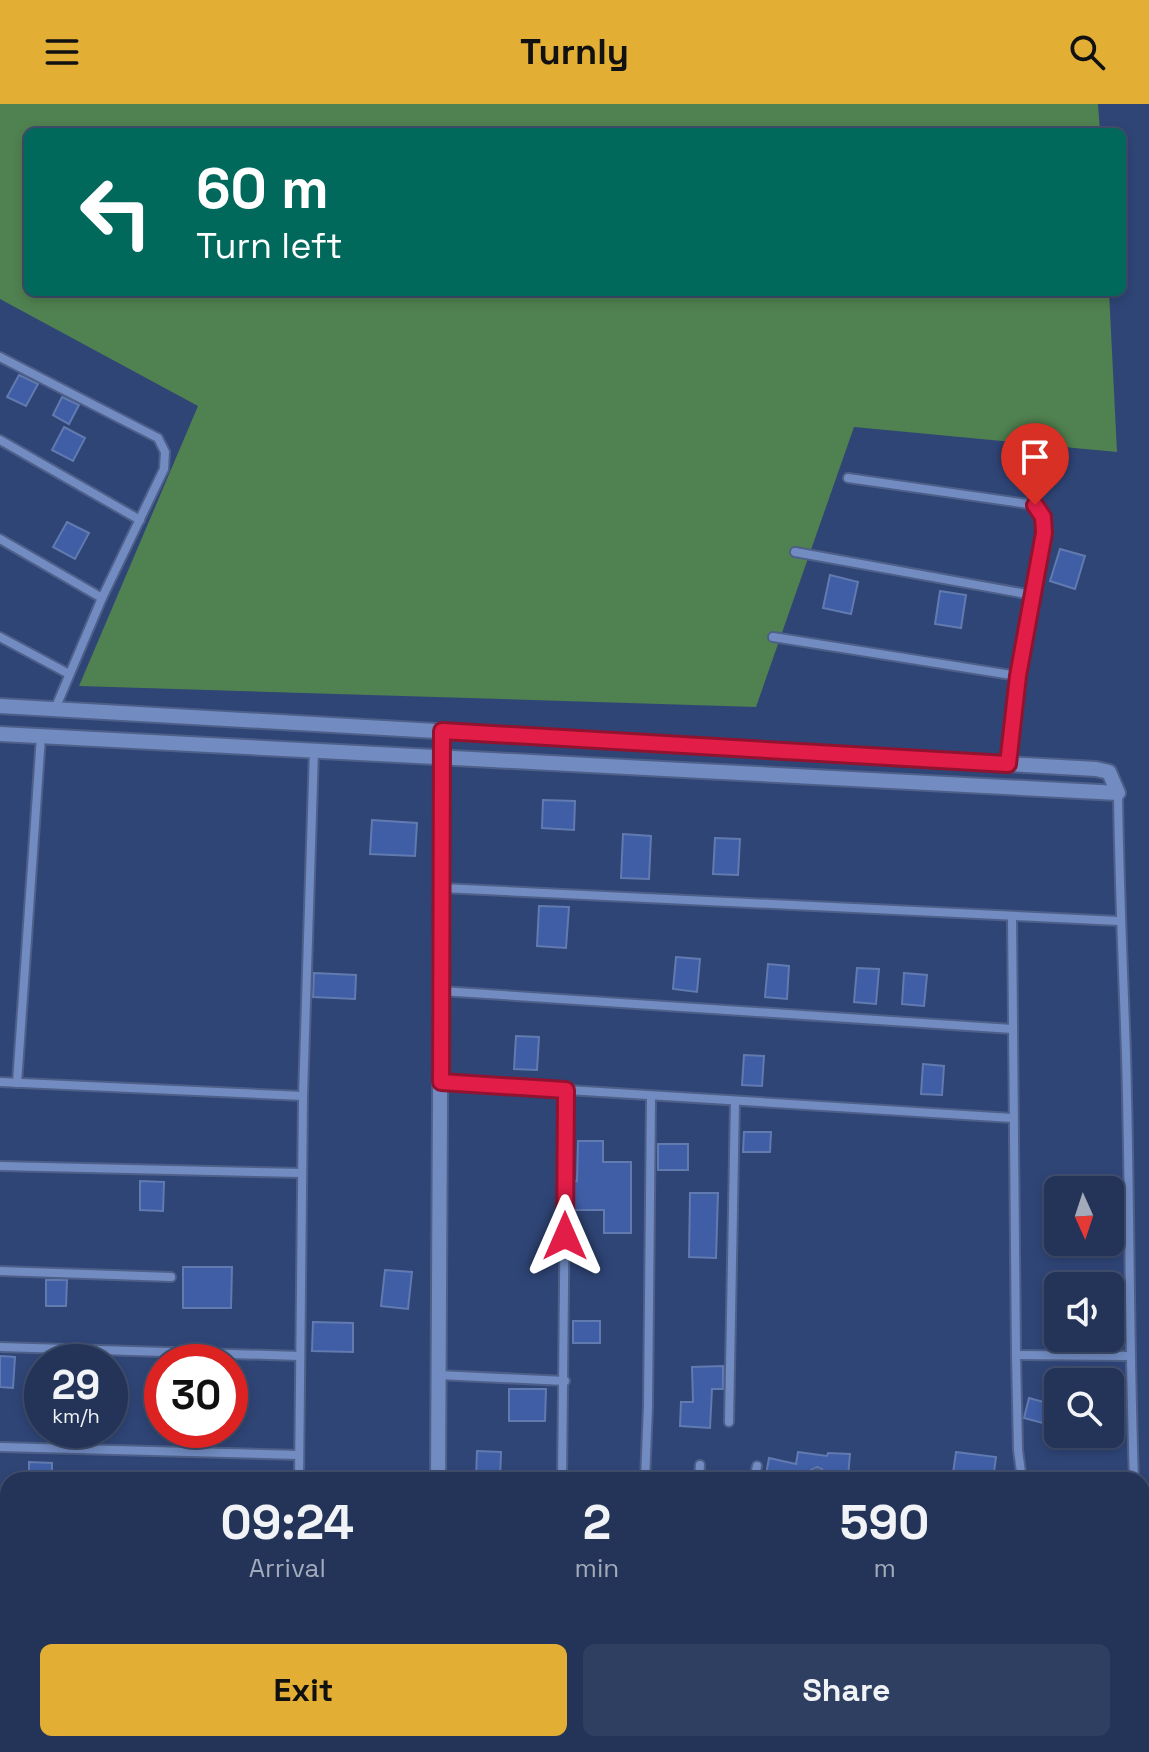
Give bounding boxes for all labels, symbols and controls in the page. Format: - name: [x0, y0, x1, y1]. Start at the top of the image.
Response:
- text: Turnly: [520, 29, 629, 75]
- icon: menu: [40, 30, 84, 74]
- icon: search: [1065, 30, 1109, 74]
- text: 60 m: [196, 153, 329, 224]
- icon: left: [64, 160, 168, 264]
- text: Turn left: [196, 223, 343, 269]
- pin: [1001, 423, 1069, 505]
- icon: arrive: [1013, 435, 1057, 479]
- north arrow: [1044, 1176, 1124, 1256]
- map controls: [1044, 1176, 1124, 1448]
- position arrow: [523, 1194, 607, 1278]
- button: sound: [1044, 1272, 1124, 1352]
- speed limit sign: 30: [144, 1344, 248, 1448]
- text: 29: [52, 1360, 100, 1411]
- button: search: [1044, 1368, 1124, 1448]
- text: km/h: [52, 1403, 100, 1429]
- text: 09:24: [221, 1492, 354, 1553]
- text: 2: [583, 1492, 611, 1553]
- text: 590: [840, 1492, 929, 1553]
- text: Arrival: [249, 1551, 326, 1585]
- text: min: [575, 1551, 619, 1585]
- text: m: [873, 1551, 896, 1585]
- button: Exit: [40, 1644, 567, 1736]
- button: Share: [583, 1644, 1110, 1736]

